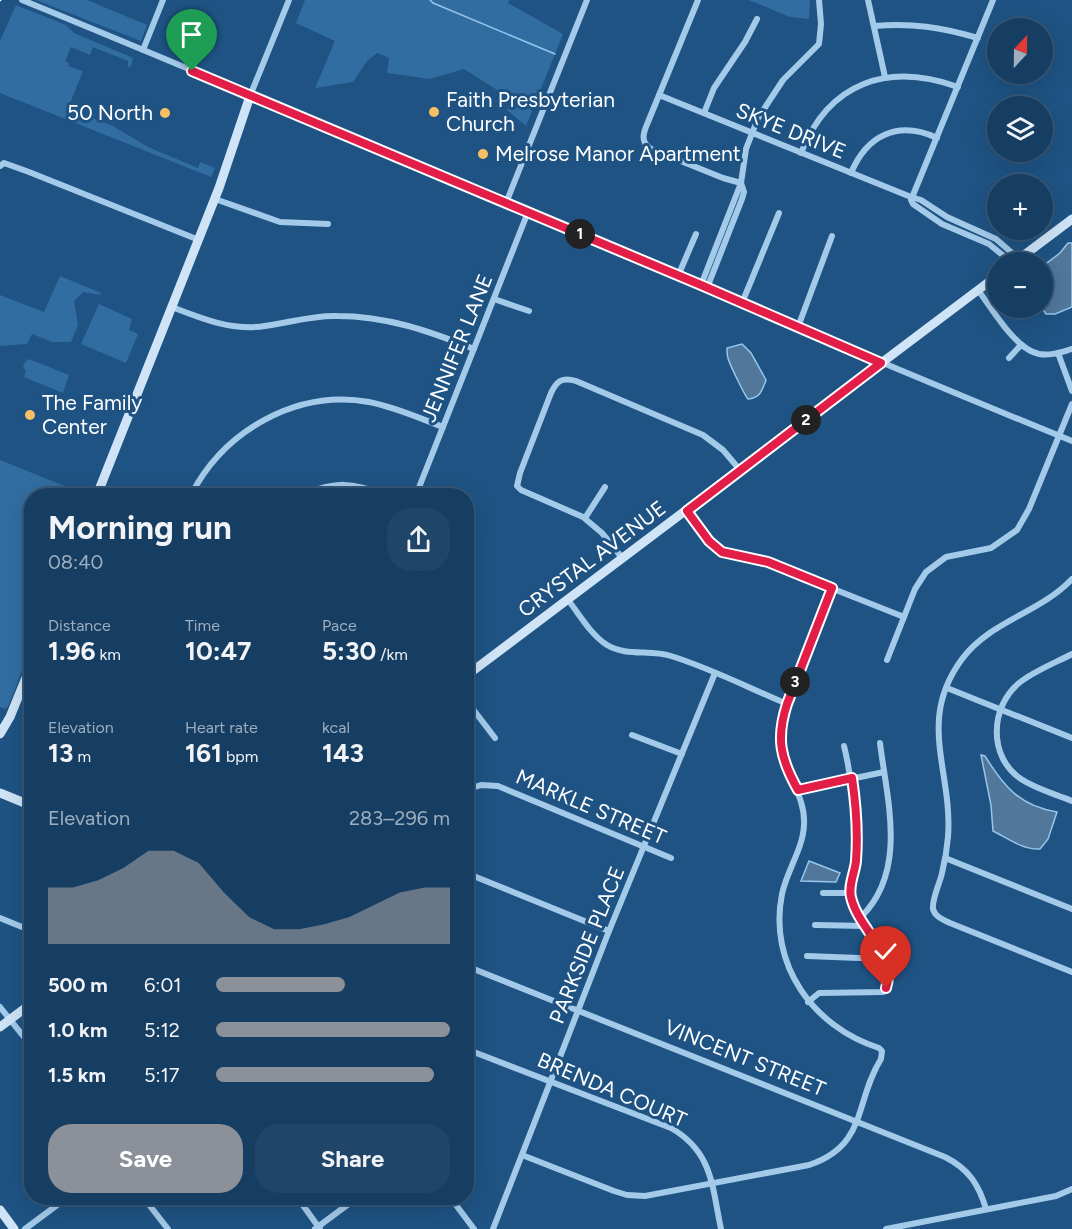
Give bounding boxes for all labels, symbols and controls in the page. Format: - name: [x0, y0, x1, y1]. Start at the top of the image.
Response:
- pin: [166, 9, 217, 71]
- icon: arrive: [175, 18, 208, 51]
- north arrow: [987, 18, 1053, 84]
- map controls: [987, 18, 1053, 318]
- place label: Faith Presbyterian Church: [446, 87, 615, 136]
- button: layers: [987, 96, 1053, 162]
- street label: SKYE DRIVE: [733, 97, 850, 164]
- place label: 50 North: [67, 100, 153, 125]
- marker: Faith Presbyterian Church: [427, 105, 441, 119]
- marker: 50 North: [158, 106, 172, 120]
- place label: Melrose Manor Apartment: [495, 141, 741, 166]
- marker: Melrose Manor Apartment: [476, 147, 490, 161]
- button: +: [987, 174, 1053, 240]
- pin: 1: [565, 219, 595, 249]
- text: 1: [577, 224, 583, 243]
- button: −: [987, 252, 1053, 318]
- street label: JENNIFER LANE: [415, 270, 498, 425]
- place label: The Family Center: [42, 390, 142, 439]
- pin: 2: [791, 405, 821, 435]
- marker: The Family Center: [23, 408, 37, 422]
- text: 2: [801, 410, 811, 429]
- street label: CRYSTAL AVENUE: [513, 495, 670, 622]
- text: Morning run: [48, 508, 232, 547]
- button: share: [387, 508, 450, 571]
- text: 08:40: [48, 550, 103, 574]
- text: Distance: [48, 616, 111, 635]
- text: Time: [185, 616, 220, 635]
- text: Pace: [322, 616, 357, 635]
- text: 1.96: [48, 635, 96, 667]
- text: 10:47: [185, 635, 252, 667]
- text: 5:30: [322, 635, 376, 667]
- text: km: [96, 645, 121, 664]
- text: /km: [376, 645, 408, 664]
- pin: 3: [780, 667, 810, 697]
- text: 3: [791, 672, 799, 691]
- text: Elevation: [48, 718, 114, 737]
- text: Heart rate: [185, 718, 258, 737]
- text: kcal: [322, 718, 350, 737]
- text: 13: [48, 737, 73, 769]
- text: 161: [185, 737, 222, 769]
- text: 143: [322, 737, 364, 769]
- text: m: [73, 747, 91, 766]
- text: bpm: [222, 747, 258, 766]
- street label: MARKLE STREET: [512, 764, 670, 850]
- text: Elevation: [48, 806, 130, 830]
- text: 283–296 m: [349, 806, 450, 830]
- street label: PARKSIDE PLACE: [544, 863, 629, 1027]
- pin: [860, 926, 911, 988]
- icon: check: [869, 935, 902, 968]
- text: 500 m: [48, 973, 108, 997]
- text: 6:01: [144, 973, 181, 997]
- street label: VINCENT STREET: [661, 1014, 830, 1101]
- text: 1.0 km: [48, 1018, 107, 1042]
- text: 5:12: [144, 1018, 180, 1042]
- street label: BRENDA COURT: [534, 1047, 691, 1132]
- text: 1.5 km: [48, 1063, 106, 1087]
- text: 5:17: [144, 1063, 180, 1087]
- button: Save: [48, 1124, 243, 1193]
- button: Share: [255, 1124, 450, 1193]

